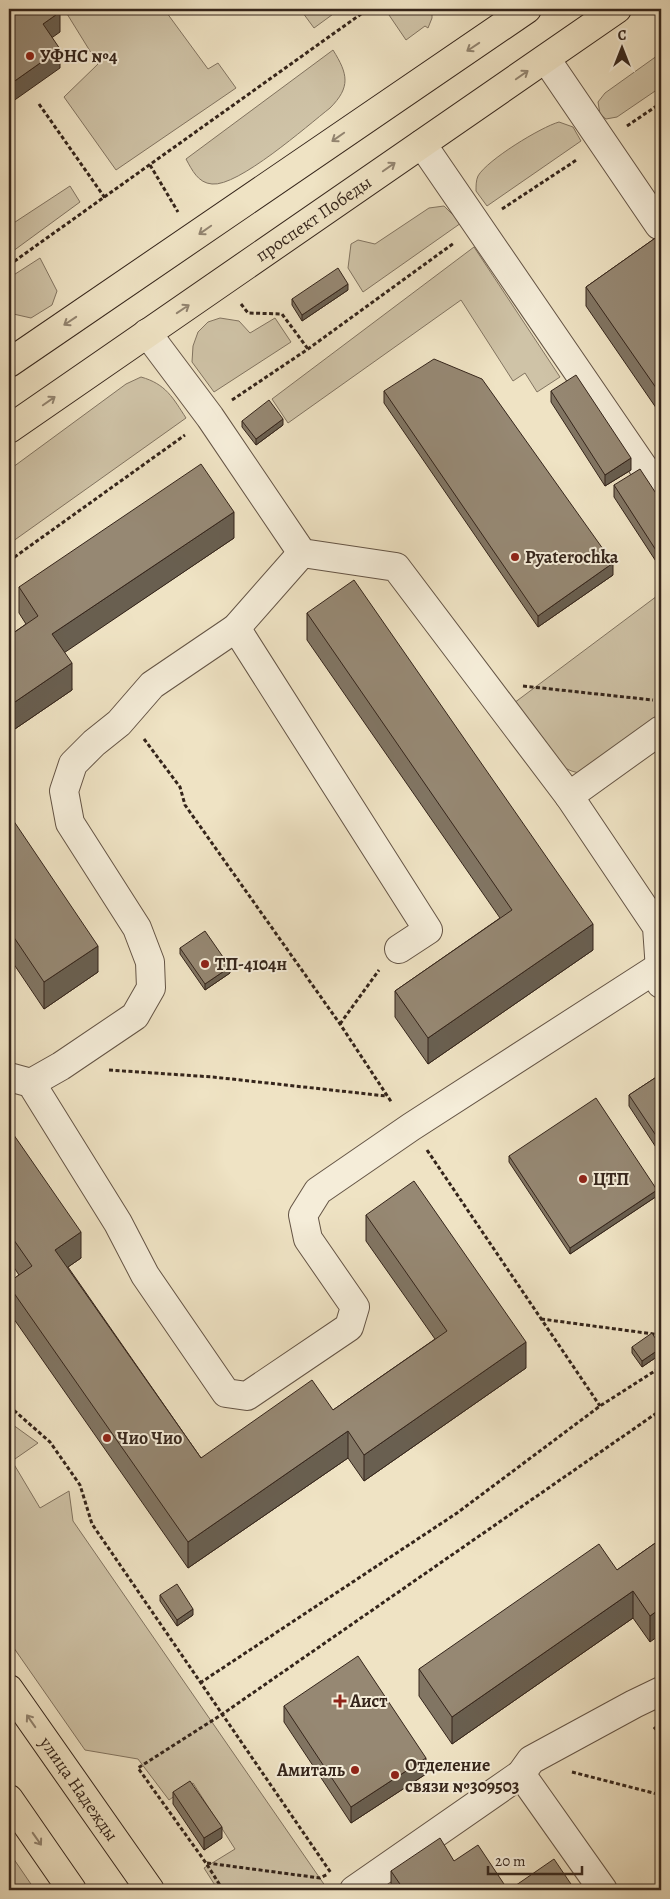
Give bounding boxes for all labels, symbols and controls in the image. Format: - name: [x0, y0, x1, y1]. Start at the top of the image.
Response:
- north arrow: [598, 22, 648, 72]
- text: С: [618, 26, 627, 45]
- one-way arrow: [466, 42, 480, 52]
- place label: УФНС №4: [40, 44, 118, 68]
- marker: УФНС №4: [24, 50, 36, 62]
- one-way arrow: [515, 70, 529, 80]
- one-way arrow: [331, 132, 345, 142]
- one-way arrow: [382, 162, 396, 172]
- street label: проспект Победы: [251, 170, 376, 267]
- one-way arrow: [198, 225, 212, 235]
- one-way arrow: [176, 304, 190, 314]
- one-way arrow: [64, 316, 78, 326]
- one-way arrow: [42, 396, 56, 406]
- place label: Pyaterochka: [525, 545, 619, 569]
- marker: Pyaterochka: [509, 551, 521, 563]
- place label: ТП-4104н: [215, 952, 287, 976]
- marker: ТП-4104н: [199, 958, 211, 970]
- place label: ЦТП: [593, 1167, 629, 1191]
- marker: ЦТП: [577, 1173, 589, 1185]
- place label: Чио Чио: [117, 1426, 182, 1450]
- marker: Чио Чио: [101, 1432, 113, 1444]
- place label: Аист: [349, 1689, 388, 1713]
- marker: Аист: [334, 1695, 346, 1707]
- one-way arrow: [26, 1715, 36, 1729]
- street label: улица Надежды: [34, 1731, 124, 1846]
- place label: Отделение связи №309503: [405, 1753, 520, 1798]
- place label: Амиталь: [276, 1758, 346, 1782]
- marker: Амиталь: [349, 1764, 361, 1776]
- marker: Отделение связи №309503: [389, 1769, 401, 1781]
- one-way arrow: [32, 1832, 42, 1846]
- scale bar: [488, 1844, 581, 1876]
- text: 20 m: [495, 1851, 526, 1871]

